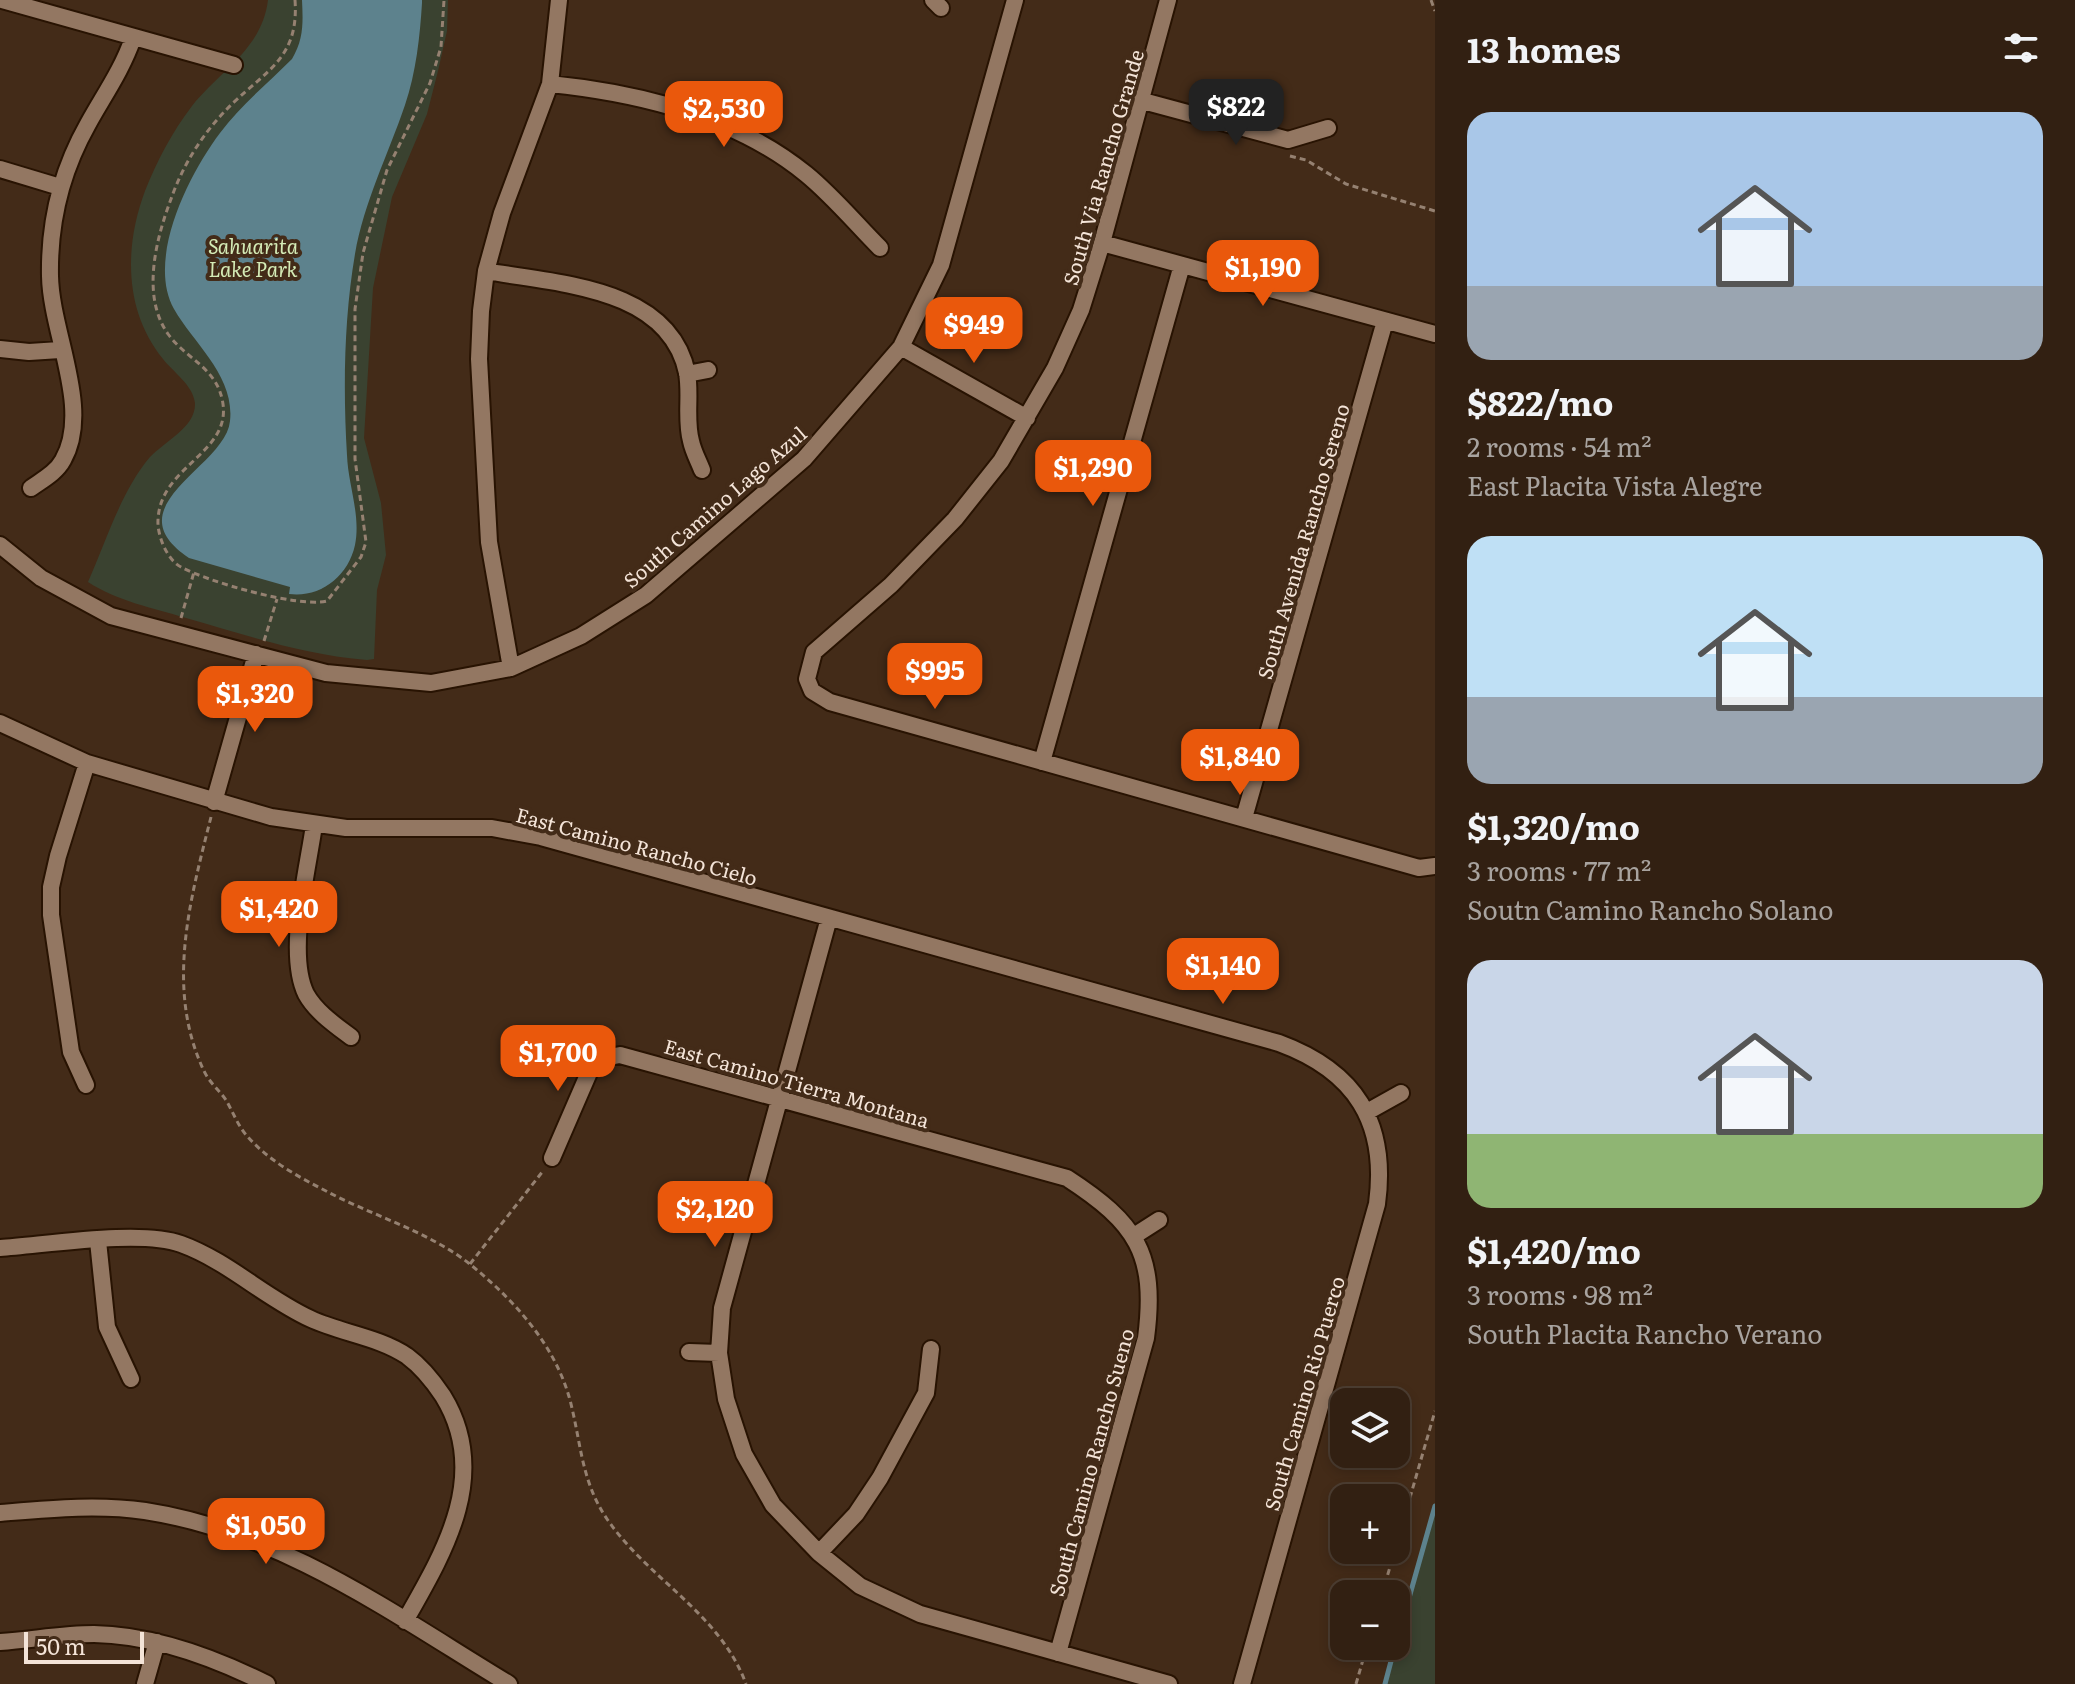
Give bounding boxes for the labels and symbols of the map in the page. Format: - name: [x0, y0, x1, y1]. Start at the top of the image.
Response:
- street label: South Via Rancho Grande: [1054, 46, 1150, 288]
- pin: $822: [1189, 79, 1283, 147]
- pin: $2,530: [659, 81, 789, 149]
- park label: Sahuarita Lake Park: [208, 230, 299, 283]
- pin: $1,190: [1198, 240, 1328, 308]
- pin: $949: [927, 297, 1021, 365]
- street label: South Avenida Rancho Sereno: [1248, 400, 1356, 682]
- street label: South Camino Lago Azul: [616, 418, 812, 594]
- pin: $1,290: [1028, 440, 1158, 508]
- pin: $995: [888, 643, 982, 711]
- pin: $1,320: [190, 666, 320, 734]
- pin: $1,840: [1175, 729, 1305, 797]
- street label: East Camino Rancho Cielo: [513, 798, 761, 892]
- pin: $1,420: [214, 881, 344, 949]
- pin: $1,140: [1158, 938, 1288, 1006]
- pin: $1,700: [493, 1025, 623, 1093]
- street label: East Camino Tierra Montana: [661, 1030, 933, 1134]
- pin: $2,120: [650, 1181, 780, 1249]
- street label: South Camino Rio Puerco: [1255, 1272, 1351, 1514]
- street label: South Camino Rancho Sueno: [1040, 1325, 1140, 1599]
- pin: $1,050: [201, 1498, 331, 1566]
- scale bar: [24, 1628, 144, 1664]

